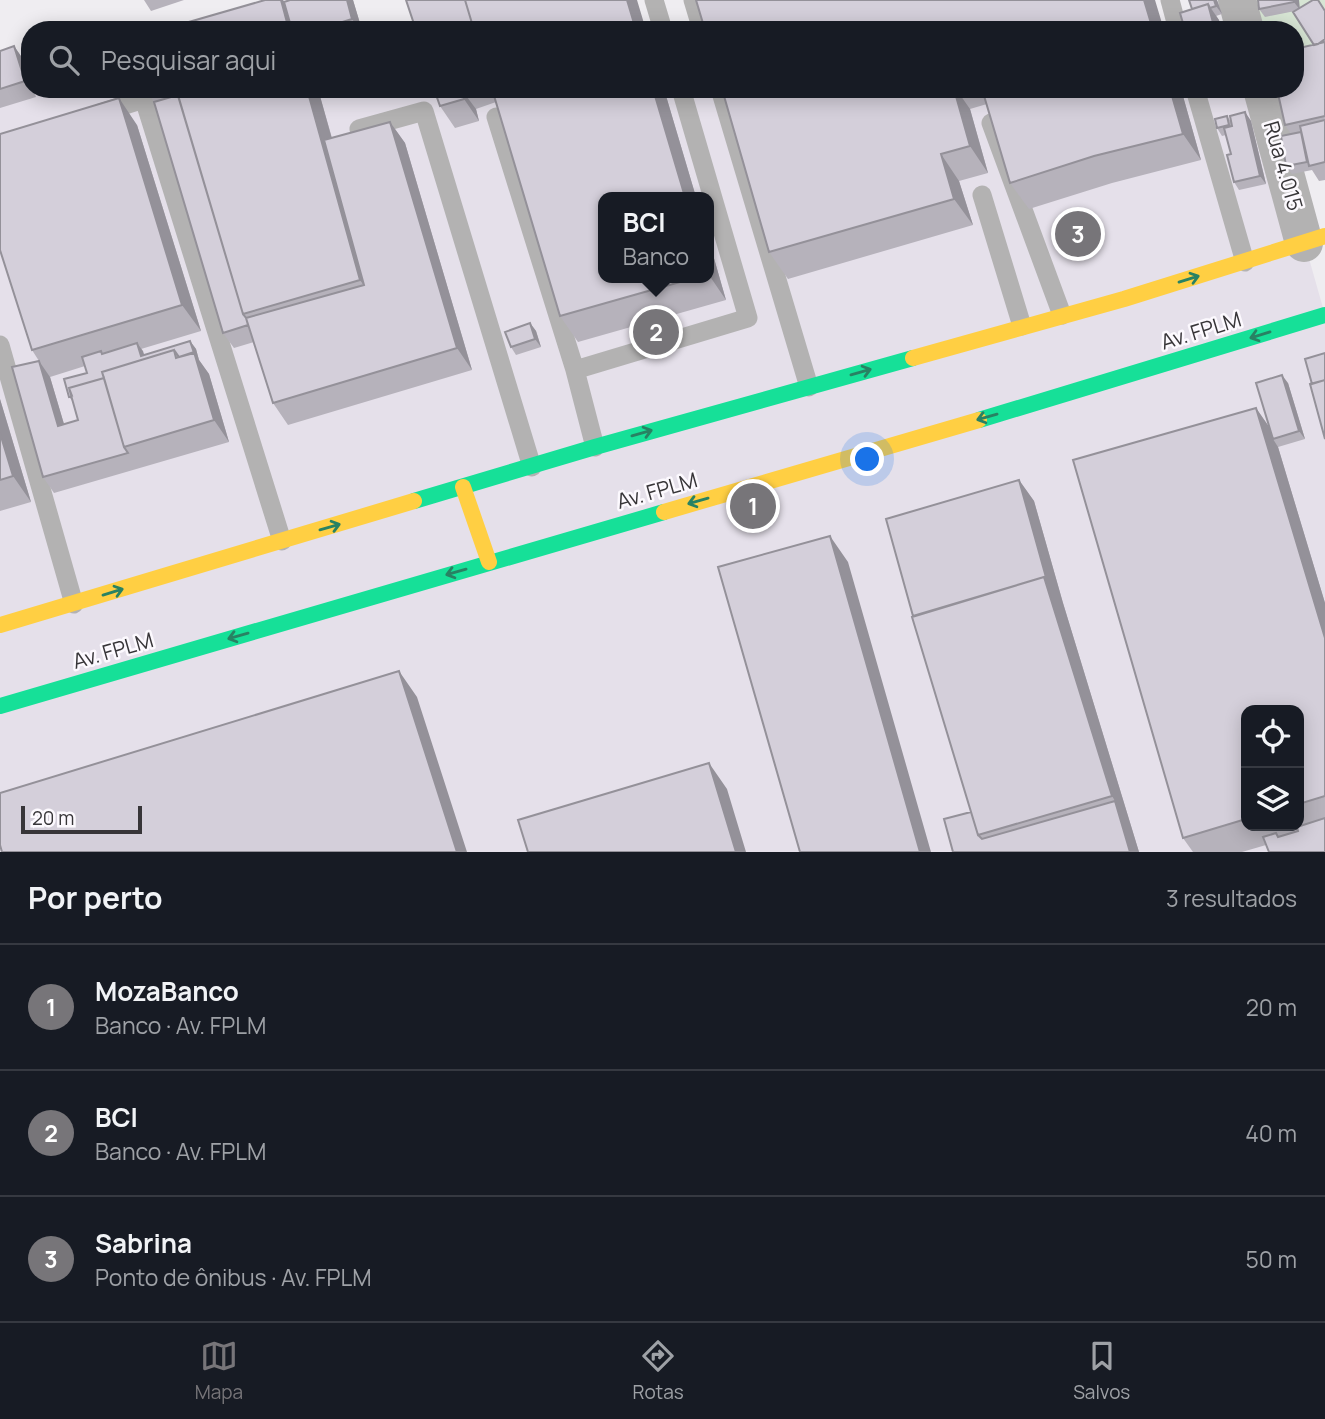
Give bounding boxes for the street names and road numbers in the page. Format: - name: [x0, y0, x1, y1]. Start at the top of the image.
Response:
- street label: Rua 4.015: [1258, 118, 1310, 214]
- street label: Av. FPLM: [1157, 305, 1244, 356]
- street label: Av. FPLM: [613, 465, 700, 515]
- street label: Av. FPLM: [69, 625, 156, 675]

